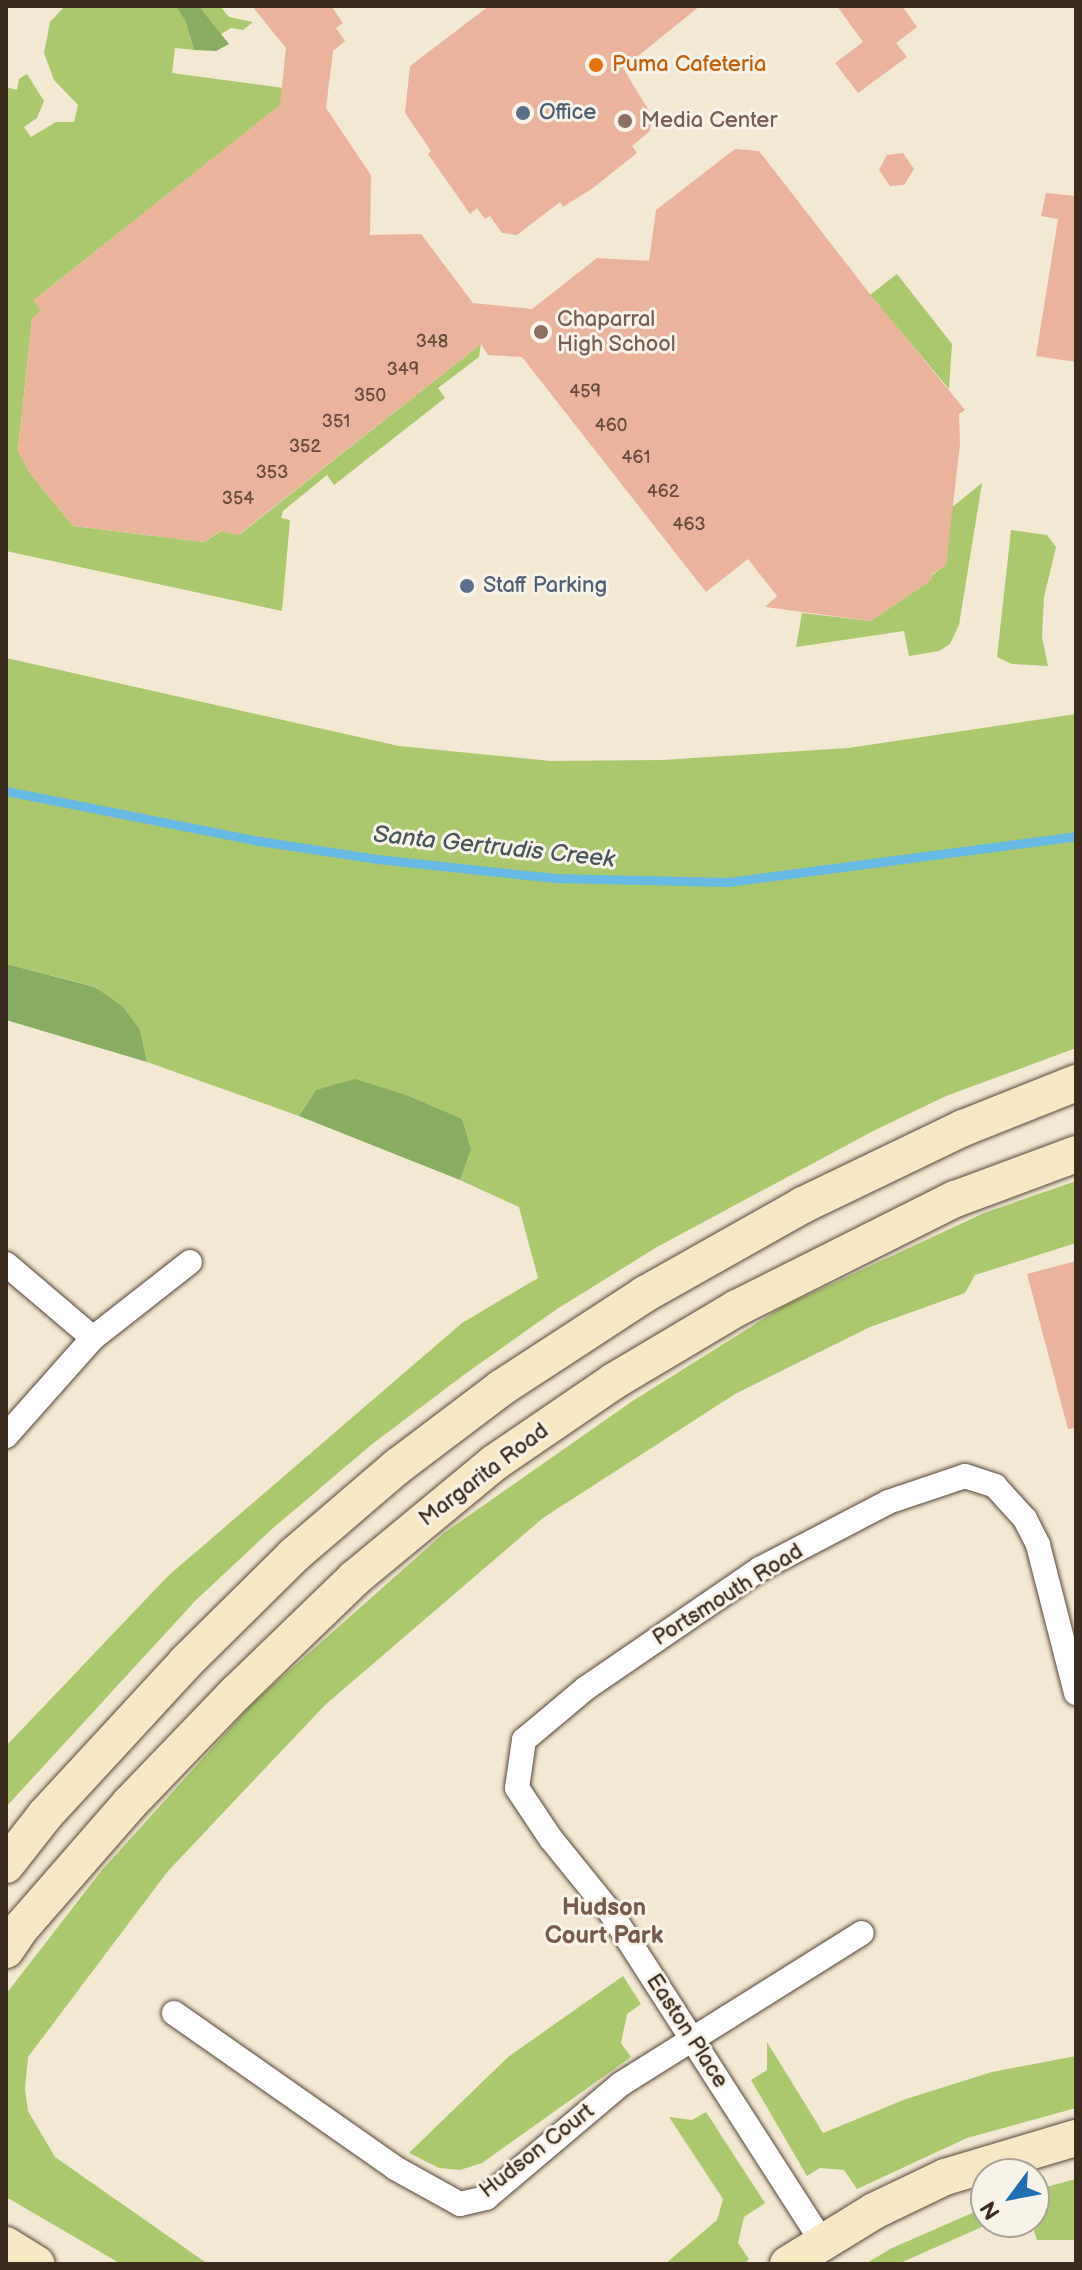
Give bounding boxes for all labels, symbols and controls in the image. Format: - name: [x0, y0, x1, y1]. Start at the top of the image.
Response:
- place label: Puma Cafeteria: [612, 52, 766, 78]
- marker: Puma Cafeteria: [587, 56, 605, 74]
- place label: Office: [539, 100, 596, 126]
- marker: Office: [514, 104, 532, 122]
- place label: Media Center: [641, 108, 777, 134]
- marker: Media Center: [616, 112, 634, 130]
- place label: Chaparral High School: [557, 306, 676, 358]
- marker: Chaparral High School: [532, 323, 550, 341]
- house number: 348: [416, 331, 448, 353]
- house number: 349: [387, 359, 419, 381]
- house number: 459: [569, 381, 601, 403]
- house number: 350: [354, 385, 386, 407]
- house number: 351: [322, 411, 350, 433]
- house number: 460: [595, 415, 627, 437]
- house number: 352: [289, 436, 321, 458]
- house number: 461: [622, 447, 650, 469]
- house number: 353: [256, 462, 288, 484]
- house number: 462: [647, 481, 679, 503]
- house number: 354: [222, 488, 254, 510]
- house number: 463: [672, 514, 706, 536]
- place label: Staff Parking: [483, 573, 607, 599]
- marker: Staff Parking: [458, 577, 476, 595]
- water label: Santa Gertrudis Creek: [372, 820, 616, 874]
- street label: Margarita Road: [414, 1418, 554, 1532]
- street label: Portsmouth Road: [648, 1538, 808, 1652]
- district label: Hudson Court Park: [545, 1894, 663, 1950]
- street label: Easton Place: [640, 1969, 734, 2093]
- street label: Hudson Court: [475, 2098, 599, 2204]
- north arrow: [970, 2158, 1050, 2238]
- text: N: [975, 2196, 1007, 2224]

